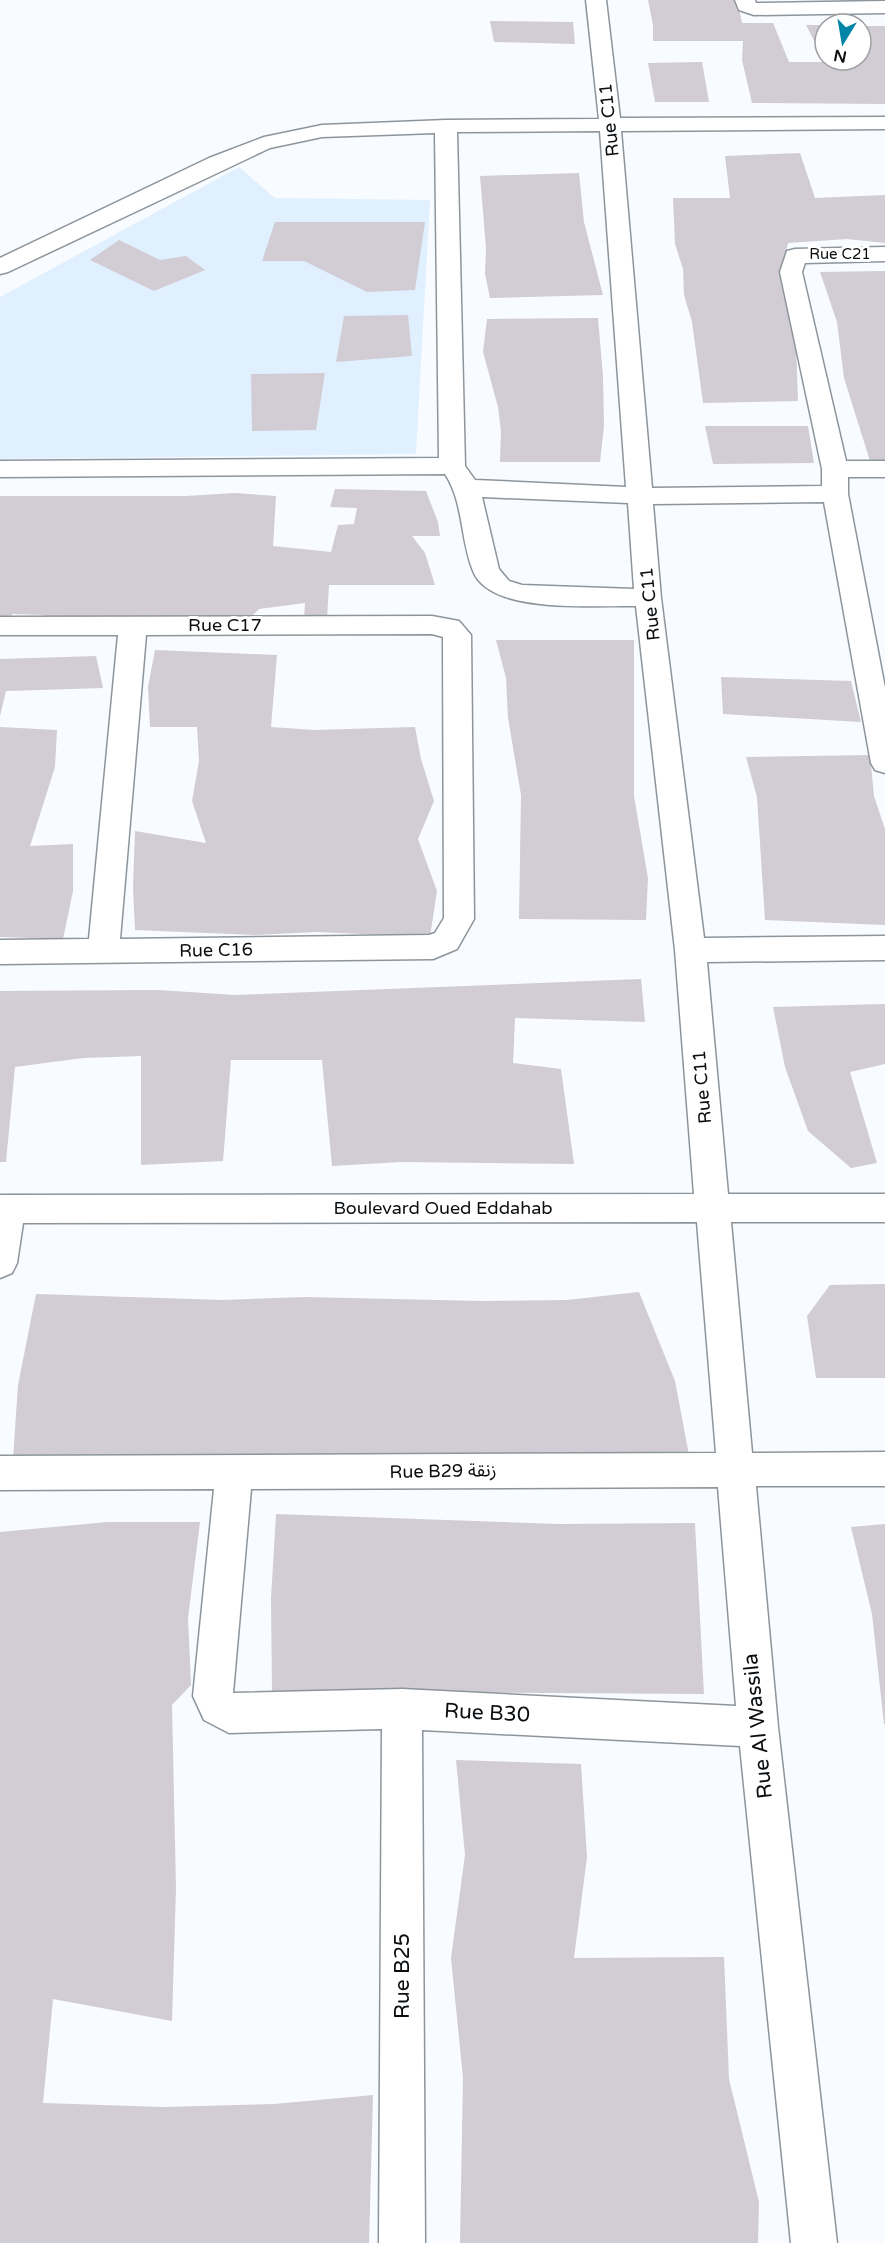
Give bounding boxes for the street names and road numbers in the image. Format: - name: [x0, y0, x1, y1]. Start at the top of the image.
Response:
- street label: Rue C11: [594, 82, 624, 158]
- street label: Rue C21: [809, 245, 871, 263]
- street label: Rue C11: [635, 566, 665, 642]
- street label: Rue C17: [188, 614, 262, 636]
- street label: Rue C16: [179, 938, 253, 962]
- street label: Rue C11: [688, 1049, 716, 1125]
- street label: Boulevard Oued Eddahab: [333, 1197, 553, 1219]
- street label: Rue B29 زنقة: [389, 1459, 497, 1483]
- street label: Rue Al Wassila: [738, 1652, 778, 1800]
- street label: Rue B30: [443, 1698, 531, 1728]
- street label: Rue B25: [390, 1933, 415, 2019]

